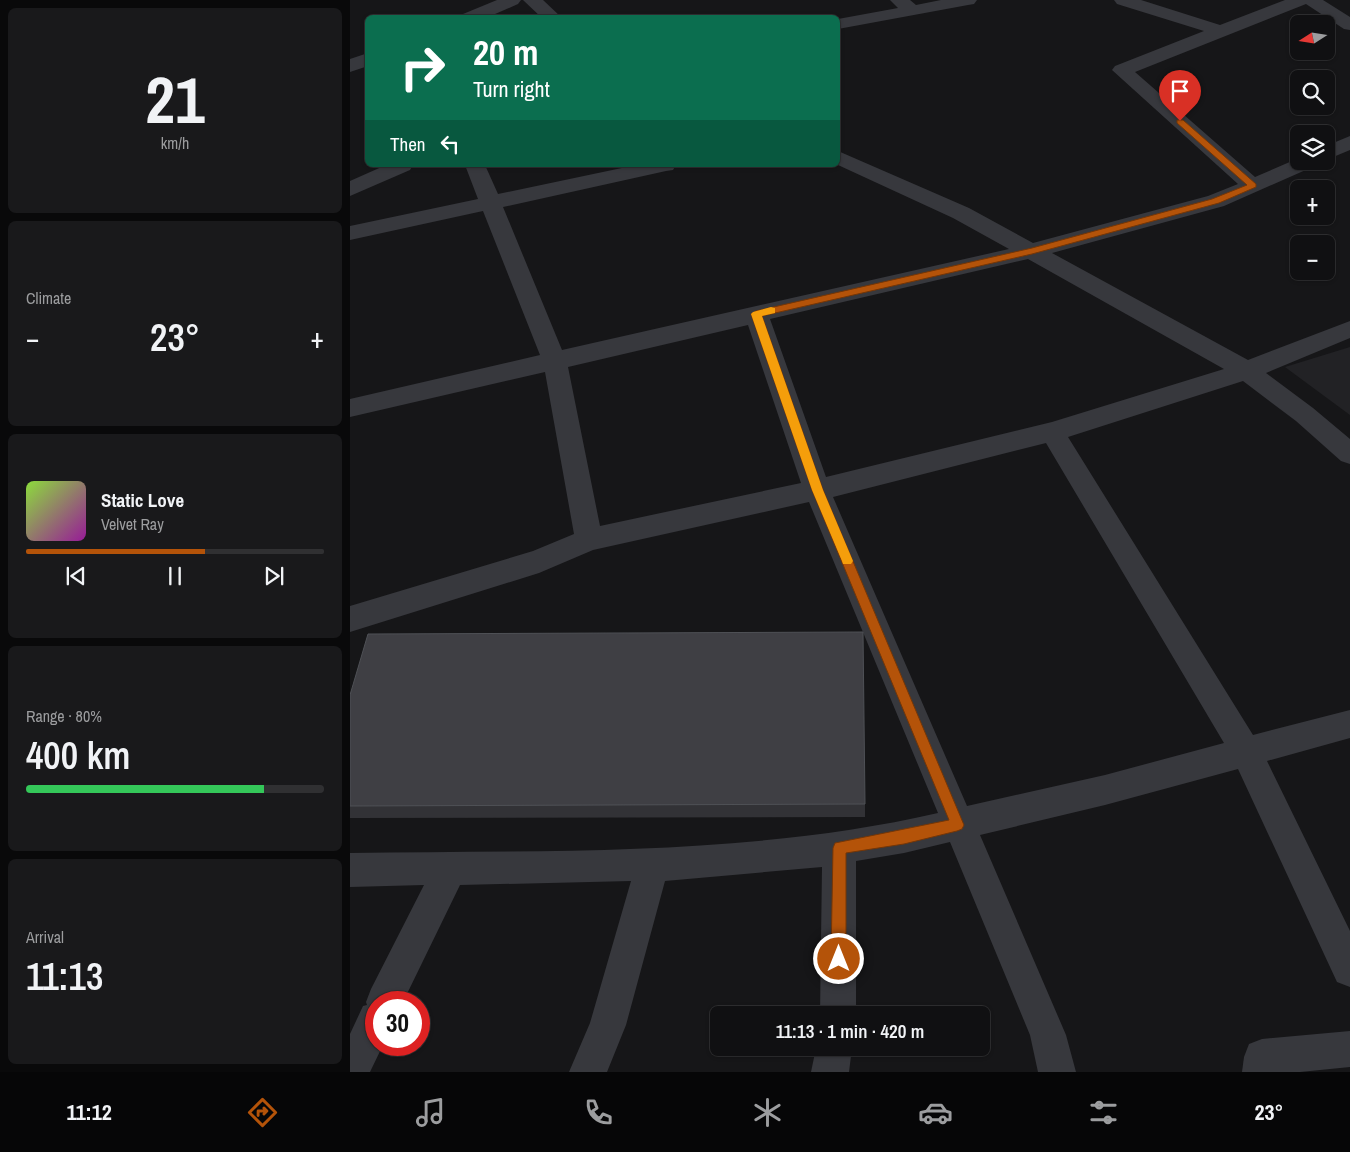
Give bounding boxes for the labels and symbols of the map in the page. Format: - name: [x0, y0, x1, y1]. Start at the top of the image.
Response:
- north arrow: [1290, 15, 1335, 60]
- pin: [1159, 70, 1201, 121]
- position arrow: [812, 932, 864, 984]
- speed limit sign: 30: [365, 991, 430, 1056]

